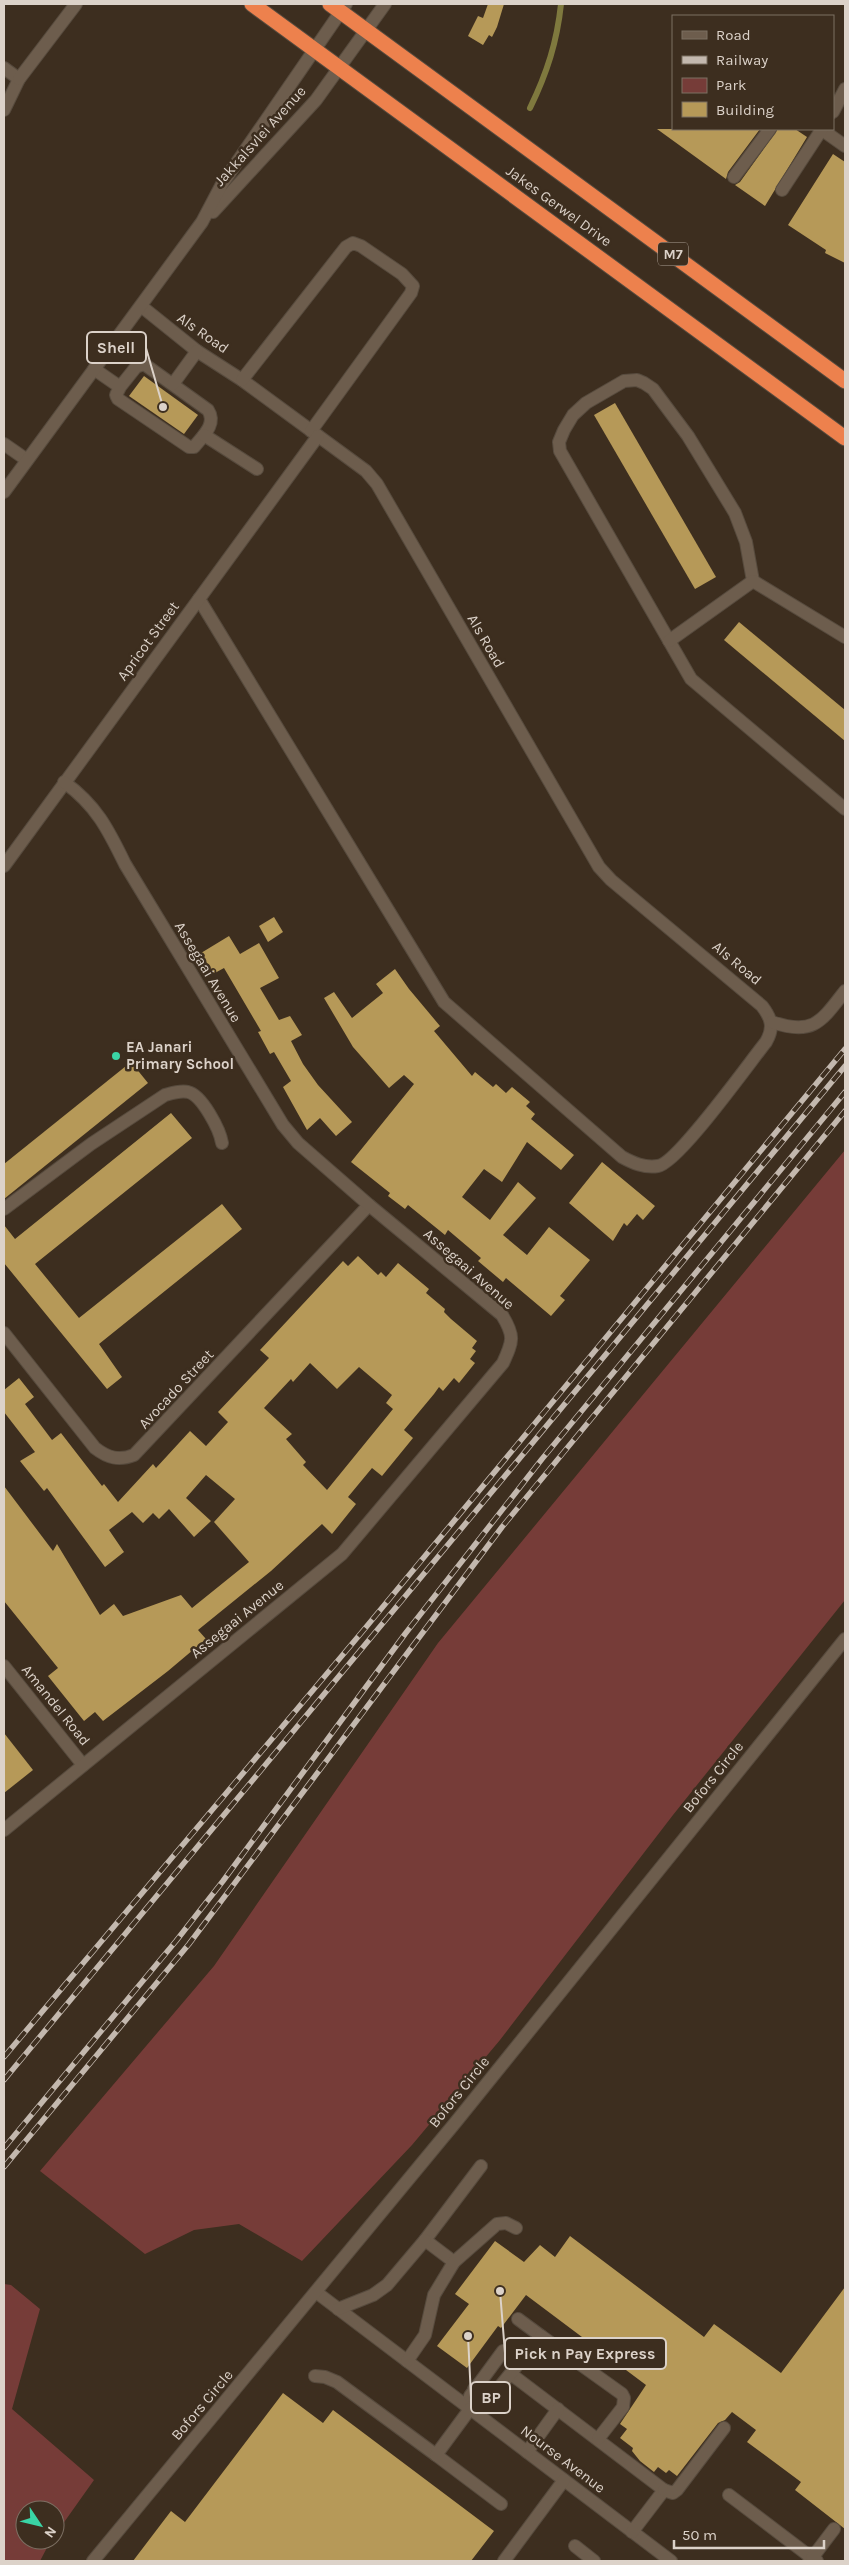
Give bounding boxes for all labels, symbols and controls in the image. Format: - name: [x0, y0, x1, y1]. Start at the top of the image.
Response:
- legend: [672, 15, 834, 130]
- text: Road: [716, 26, 751, 44]
- text: Railway: [716, 51, 768, 69]
- text: Park: [716, 76, 746, 94]
- street label: Jakkalsvlei Avenue: [210, 82, 310, 190]
- text: Building: [716, 101, 774, 119]
- street label: Jakes Gerwel Drive: [503, 162, 615, 250]
- road number: M7: [658, 242, 688, 266]
- street label: Als Road: [174, 309, 232, 357]
- callout: Shell: [87, 332, 146, 363]
- text: Shell: [97, 338, 135, 357]
- street label: Apricot Street: [113, 598, 183, 684]
- street label: Als Road: [464, 611, 508, 671]
- street label: Assegaai Avenue: [171, 918, 245, 1026]
- street label: Als Road: [709, 937, 765, 989]
- place label: EA Janari Primary School: [126, 1038, 234, 1073]
- marker: EA Janari Primary School: [110, 1050, 122, 1062]
- street label: Assegaai Avenue: [420, 1225, 518, 1313]
- street label: Avocado Street: [135, 1345, 218, 1432]
- street label: Assegaai Avenue: [187, 1576, 287, 1662]
- street label: Amandel Road: [18, 1661, 94, 1749]
- street label: Bofors Circle: [679, 1738, 747, 1816]
- street label: Bofors Circle: [425, 2053, 493, 2131]
- callout: Pick n Pay Express: [505, 2338, 666, 2369]
- text: Pick n Pay Express: [515, 2344, 655, 2363]
- street label: Bofors Circle: [167, 2366, 237, 2444]
- callout: BP: [471, 2382, 510, 2413]
- text: BP: [481, 2388, 501, 2407]
- street label: Nourse Avenue: [517, 2421, 609, 2497]
- north arrow: [15, 2500, 65, 2550]
- scale bar: [674, 2518, 824, 2550]
- text: N: [40, 2523, 60, 2541]
- text: 50 m: [682, 2526, 717, 2544]

